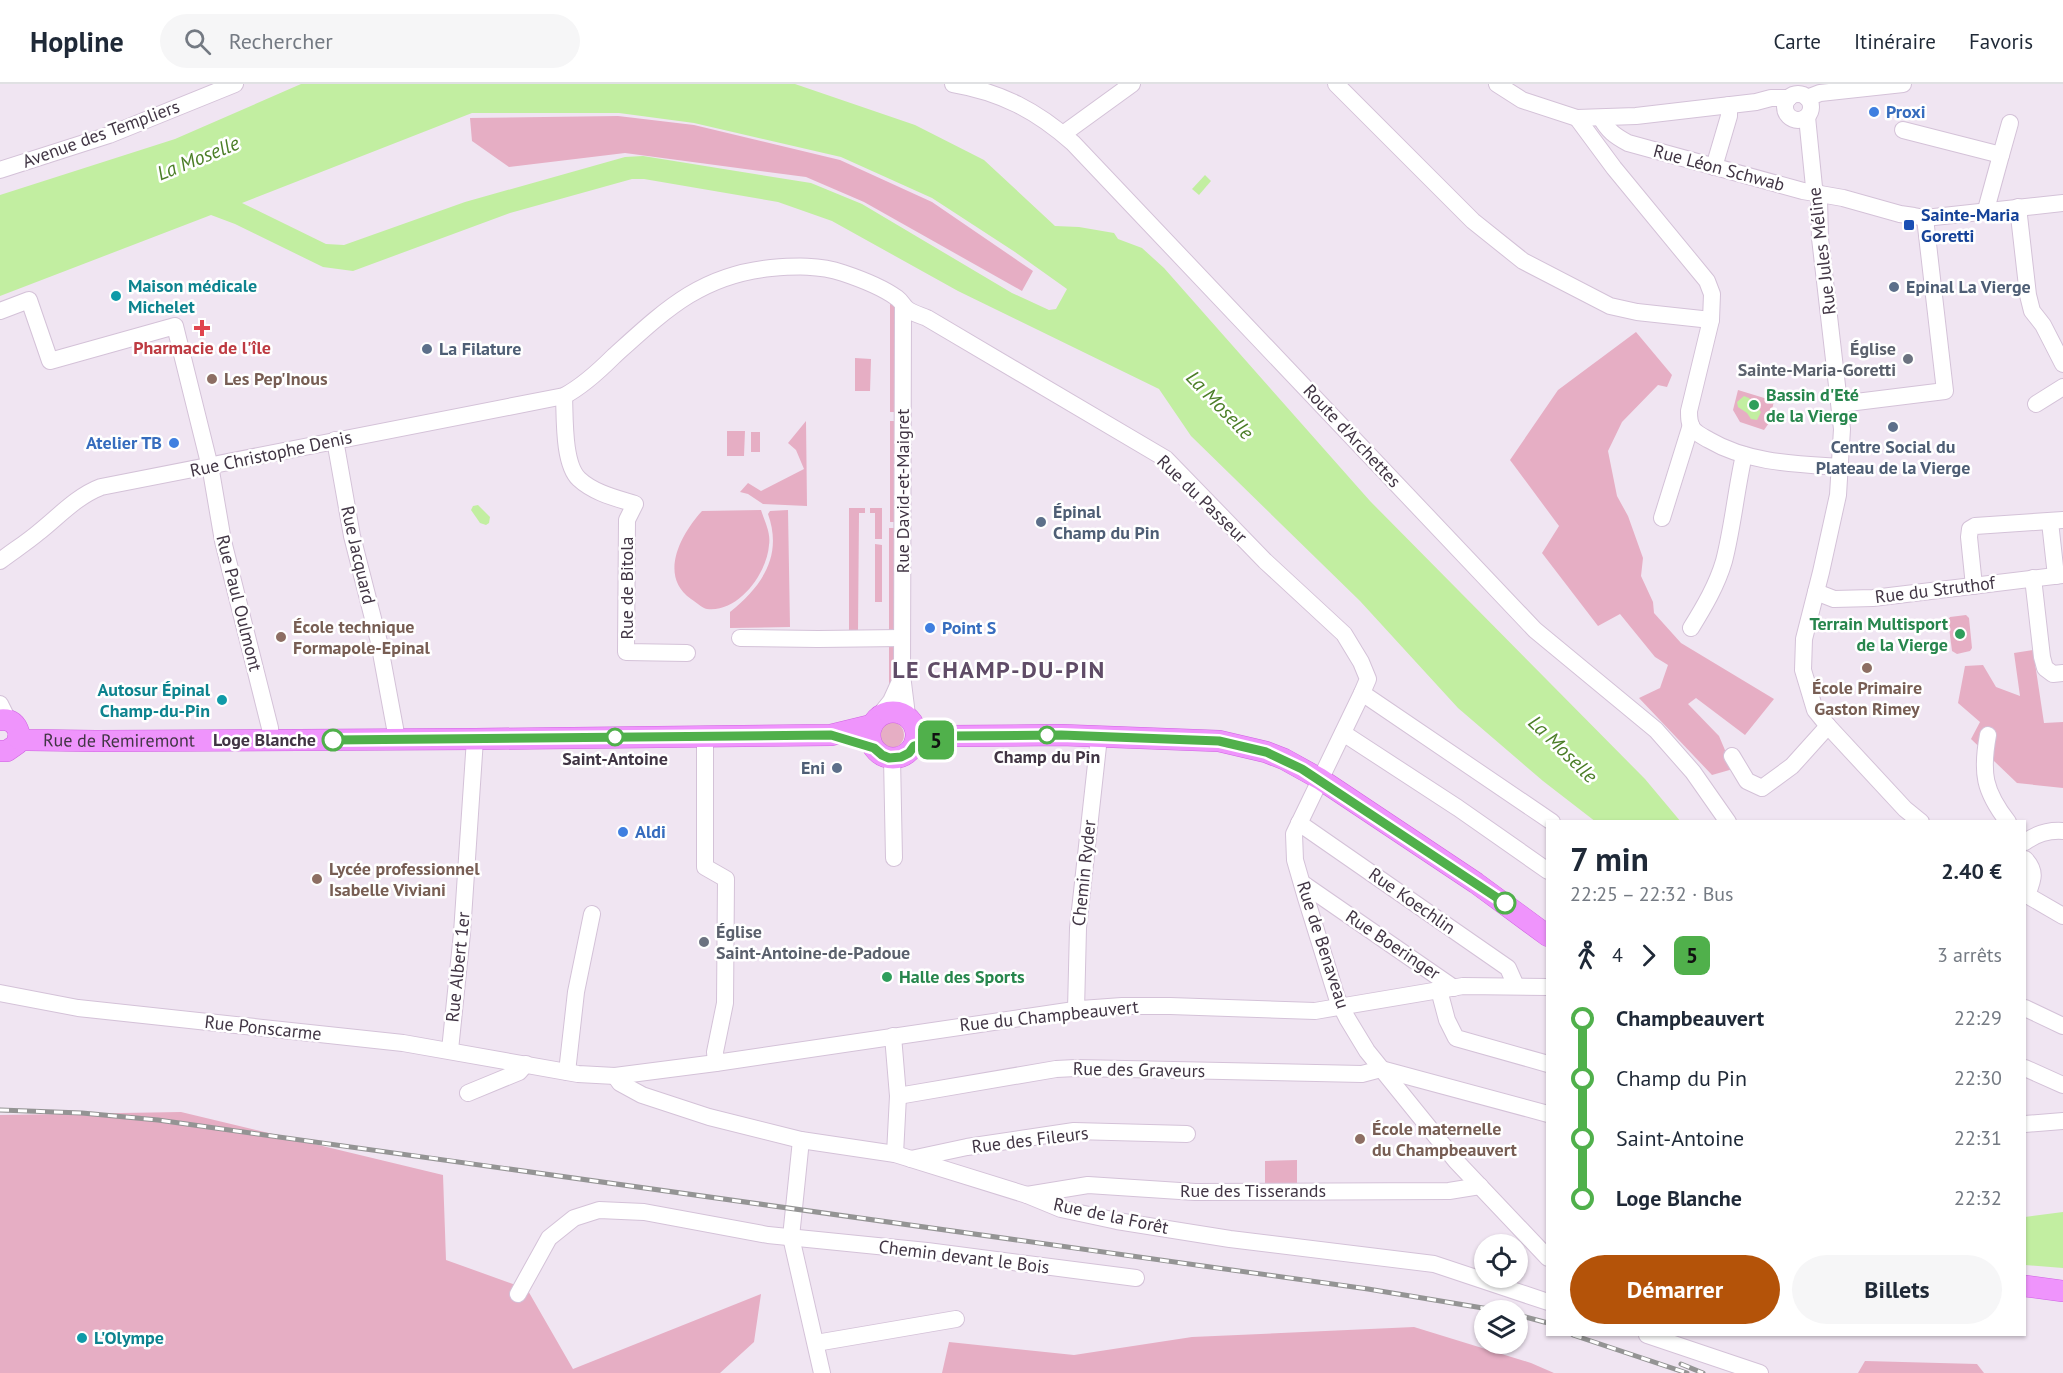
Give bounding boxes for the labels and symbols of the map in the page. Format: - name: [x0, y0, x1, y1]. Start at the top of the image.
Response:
- street label: Avenue des Templiers: [19, 94, 183, 173]
- place label: Proxi: [1886, 100, 1926, 123]
- marker: Proxi: [1867, 105, 1881, 119]
- water label: La Moselle: [153, 129, 244, 186]
- street label: Rue Léon Schwab: [1651, 139, 1787, 196]
- street label: Rue Jules Méline: [1802, 186, 1841, 316]
- place label: Sainte-Maria Goretti: [1921, 203, 2019, 247]
- marker: Sainte-Maria Goretti: [1902, 218, 1916, 232]
- place label: Maison médicale Michelet: [128, 274, 257, 318]
- place label: Epinal La Vierge: [1906, 275, 2031, 298]
- marker: Epinal La Vierge: [1887, 280, 1901, 294]
- marker: Maison médicale Michelet: [109, 289, 123, 303]
- marker: Pharmacie de l'île: [195, 321, 209, 335]
- place label: Pharmacie de l'île: [133, 336, 271, 359]
- place label: La Filature: [439, 337, 521, 360]
- place label: Église Sainte-Maria-Goretti: [1738, 337, 1896, 381]
- marker: La Filature: [420, 342, 434, 356]
- marker: Église Sainte-Maria-Goretti: [1901, 352, 1915, 366]
- water label: La Moselle: [1181, 365, 1260, 446]
- place label: Les Pep'Inous: [224, 367, 328, 390]
- marker: Les Pep'Inous: [205, 372, 219, 386]
- street label: Route d'Archettes: [1299, 379, 1406, 492]
- place label: Bassin d'Eté de la Vierge: [1766, 383, 1859, 427]
- marker: Bassin d'Eté de la Vierge: [1747, 398, 1761, 412]
- street label: Rue David-et-Maigret: [891, 409, 914, 573]
- marker: Centre Social du Plateau de la Vierge: [1886, 420, 1900, 434]
- street label: Rue Christophe Denis: [188, 425, 354, 482]
- place label: Atelier TB: [86, 431, 162, 454]
- place label: Centre Social du Plateau de la Vierge: [1816, 435, 1970, 479]
- marker: Atelier TB: [167, 436, 181, 450]
- street label: Rue du Passeur: [1152, 450, 1252, 548]
- place label: Épinal Champ du Pin: [1053, 500, 1159, 544]
- street label: Rue Jacquard: [336, 504, 381, 606]
- marker: Épinal Champ du Pin: [1034, 515, 1048, 529]
- street label: Rue Paul Oulmont: [211, 532, 268, 673]
- street label: Rue de Bitola: [615, 537, 638, 639]
- street label: Rue du Struthof: [1873, 571, 1998, 608]
- place label: Terrain Multisport de la Vierge: [1810, 612, 1949, 656]
- place label: École technique Formapole-Epinal: [293, 615, 431, 659]
- place label: Point S: [942, 616, 996, 639]
- marker: Point S: [923, 621, 937, 635]
- marker: Terrain Multisport de la Vierge: [1953, 627, 1967, 641]
- marker: École technique Formapole-Epinal: [274, 630, 288, 644]
- district label: LE CHAMP-DU-PIN: [892, 654, 1106, 685]
- marker: École Primaire Gaston Rimey: [1860, 661, 1874, 675]
- place label: École Primaire Gaston Rimey: [1812, 676, 1922, 720]
- place label: Autosur Épinal Champ-du-Pin: [97, 678, 211, 722]
- marker: Autosur Épinal Champ-du-Pin: [215, 693, 229, 707]
- water label: La Moselle: [1523, 710, 1604, 789]
- line badge: 5: [916, 720, 956, 760]
- marker: Champ du Pin: [1038, 726, 1056, 744]
- street label: Rue de Remiremont: [43, 728, 195, 752]
- place label: Loge Blanche: [213, 728, 316, 751]
- marker: Saint-Antoine: [606, 728, 624, 746]
- marker: Loge Blanche: [322, 729, 344, 751]
- place label: Champ du Pin: [994, 745, 1100, 768]
- place label: Saint-Antoine: [562, 747, 668, 770]
- place label: Eni: [801, 756, 825, 779]
- marker: Eni: [830, 761, 844, 775]
- street label: Chemin Ryder: [1066, 819, 1101, 927]
- place label: Aldi: [635, 820, 666, 843]
- marker: Aldi: [616, 825, 630, 839]
- place label: Lycée professionnel Isabelle Viviani: [329, 857, 480, 901]
- street label: Rue Koechlin: [1364, 862, 1460, 939]
- marker: Lycée professionnel Isabelle Viviani: [310, 872, 324, 886]
- street label: Rue de Benaveau: [1292, 878, 1355, 1011]
- unlabelled marker: [1494, 892, 1516, 914]
- street label: Rue Boeringer: [1342, 905, 1445, 985]
- street label: Rue Albert 1er: [440, 911, 475, 1023]
- place label: Église Saint-Antoine-de-Padoue: [716, 920, 910, 964]
- marker: Église Saint-Antoine-de-Padoue: [697, 935, 711, 949]
- place label: Halle des Sports: [899, 965, 1025, 988]
- marker: Halle des Sports: [880, 970, 894, 984]
- street label: Rue du Champbeauvert: [958, 995, 1139, 1036]
- street label: Rue Ponscarme: [203, 1010, 323, 1045]
- street label: Rue des Graveurs: [1073, 1057, 1205, 1082]
- place label: École maternelle du Champbeauvert: [1372, 1117, 1518, 1161]
- street label: Rue des Fileurs: [970, 1121, 1090, 1158]
- marker: École maternelle du Champbeauvert: [1353, 1132, 1367, 1146]
- street label: Rue des Tisserands: [1180, 1179, 1326, 1202]
- street label: Rue de la Forêt: [1051, 1192, 1171, 1239]
- street label: Chemin devant le Bois: [877, 1235, 1051, 1278]
- place label: L'Olympe: [94, 1326, 164, 1349]
- marker: L'Olympe: [75, 1331, 89, 1345]

